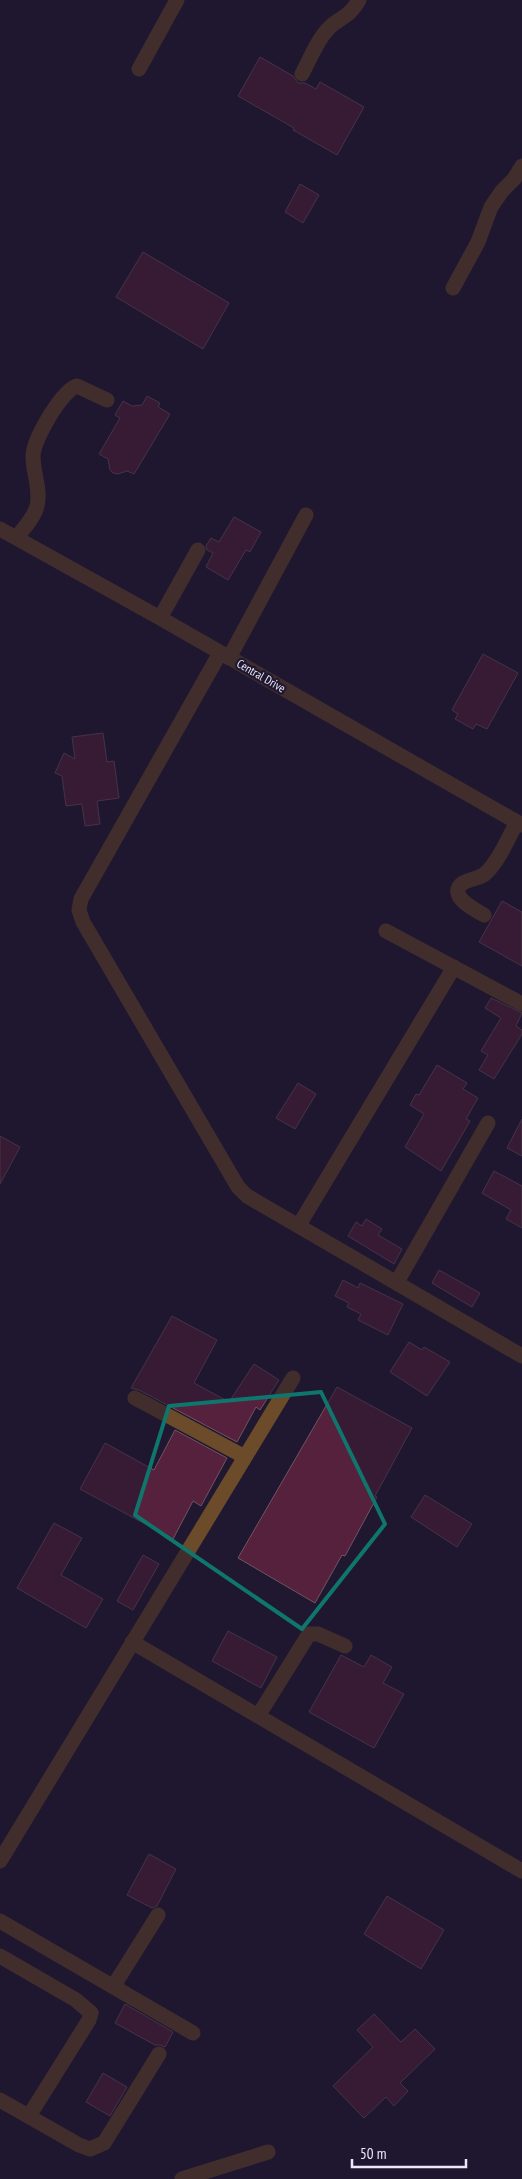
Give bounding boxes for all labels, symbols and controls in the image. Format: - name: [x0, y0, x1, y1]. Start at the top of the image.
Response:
- street label: Central Drive: [234, 656, 288, 696]
- scale bar: [352, 2136, 466, 2168]
- text: 50 m: [360, 2144, 386, 2163]

